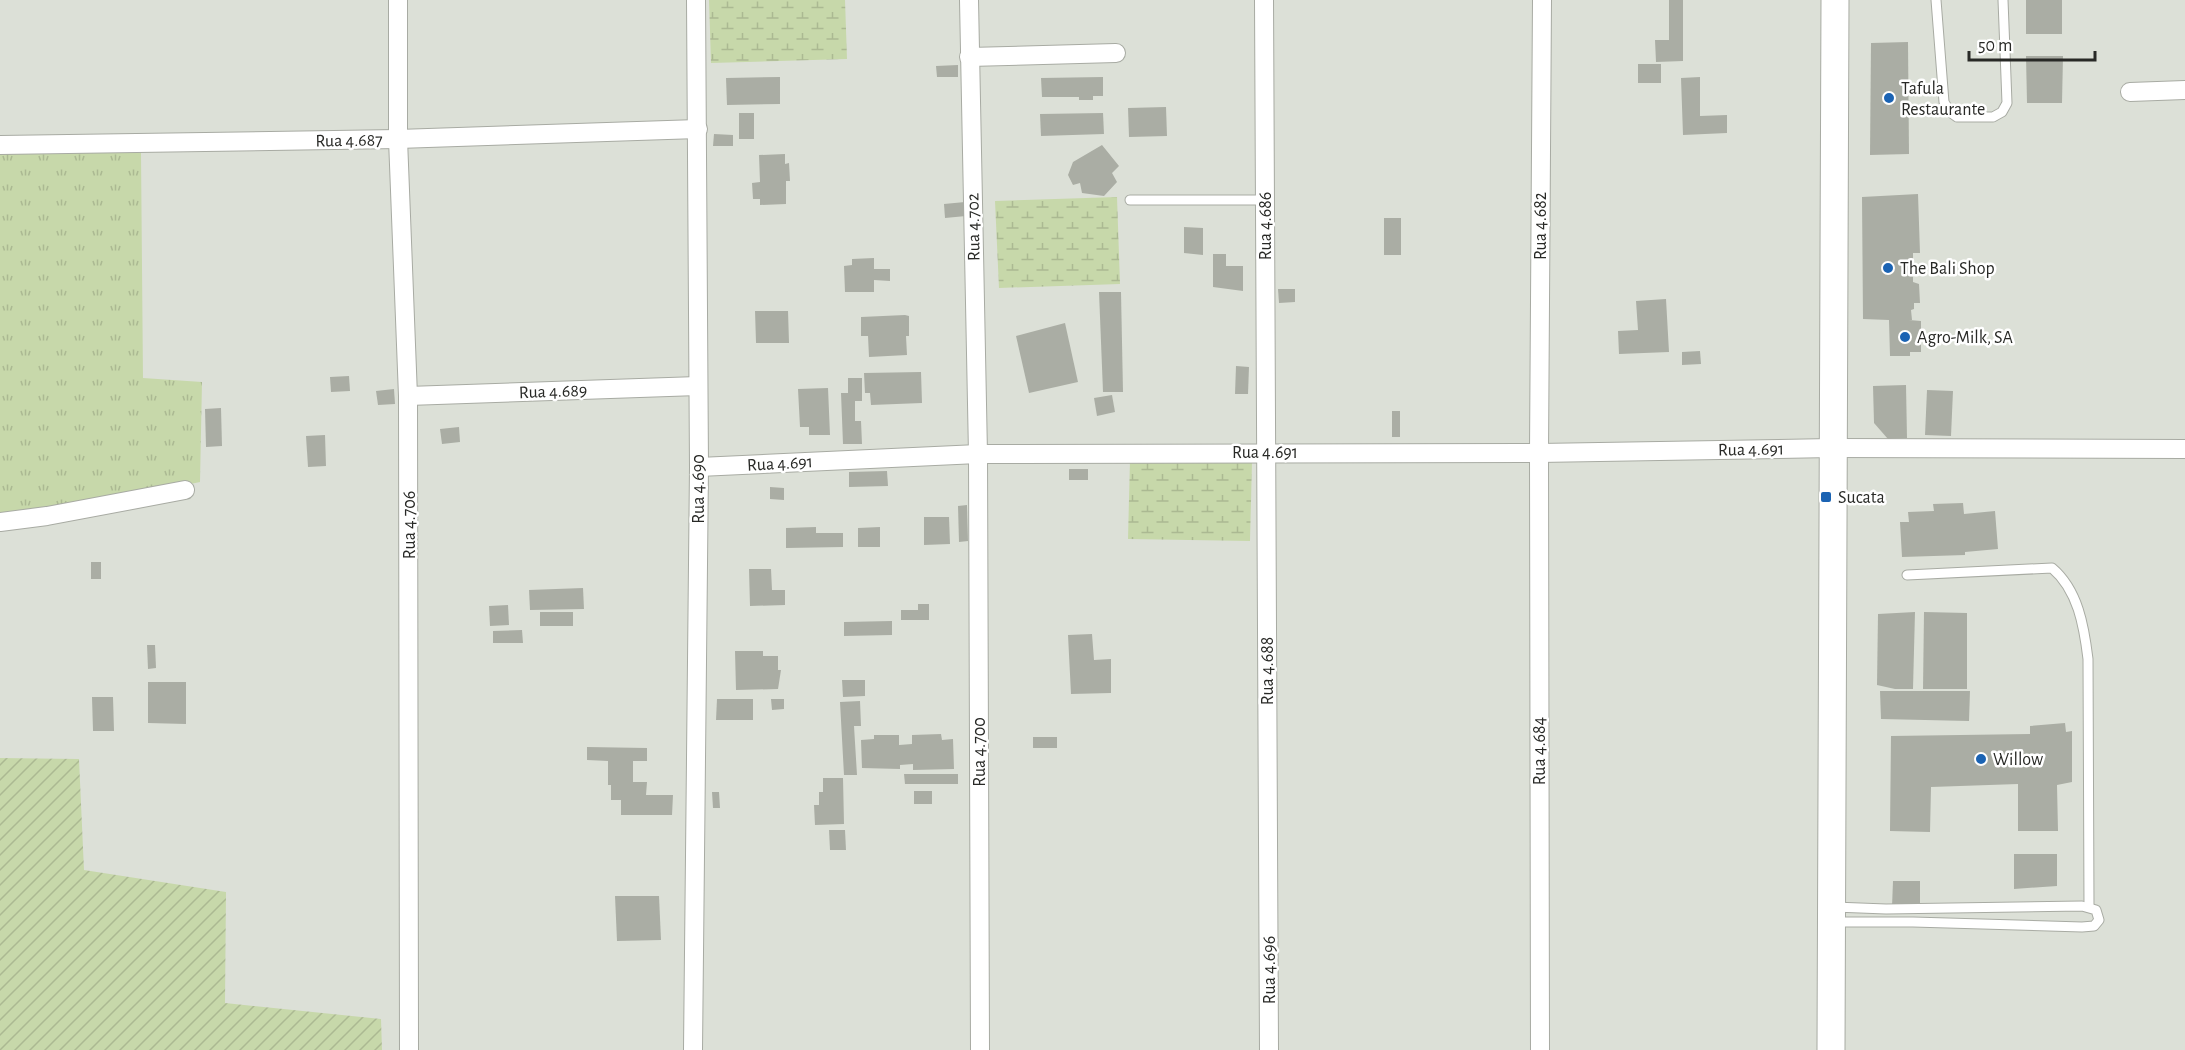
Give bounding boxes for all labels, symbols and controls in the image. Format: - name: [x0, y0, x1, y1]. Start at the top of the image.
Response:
- scale bar: [1969, 24, 2095, 62]
- text: 50 m: [1978, 37, 2012, 55]
- place label: Tafula Restaurante: [1901, 80, 1985, 119]
- marker: Tafula Restaurante: [1882, 91, 1896, 105]
- street label: Rua 4.687: [315, 131, 383, 151]
- street label: Rua 4.686: [1257, 192, 1275, 260]
- street label: Rua 4.682: [1532, 192, 1550, 260]
- street label: Rua 4.702: [964, 193, 984, 261]
- place label: The Bali Shop: [1900, 260, 1995, 278]
- marker: The Bali Shop: [1881, 261, 1895, 275]
- place label: Agro-Milk, SA: [1917, 329, 2014, 347]
- marker: Agro-Milk, SA: [1898, 330, 1912, 344]
- street label: Rua 4.689: [519, 382, 587, 402]
- street label: Rua 4.691: [1718, 440, 1784, 460]
- street label: Rua 4.691: [1232, 444, 1298, 462]
- street label: Rua 4.691: [747, 453, 813, 475]
- street label: Rua 4.690: [690, 454, 708, 524]
- place label: Sucata: [1838, 489, 1885, 507]
- marker: Sucata: [1819, 490, 1833, 504]
- street label: Rua 4.706: [401, 491, 419, 559]
- street label: Rua 4.688: [1259, 637, 1277, 705]
- street label: Rua 4.684: [1531, 716, 1549, 785]
- street label: Rua 4.700: [971, 717, 989, 787]
- place label: Willow: [1993, 751, 2043, 769]
- marker: Willow: [1974, 752, 1988, 766]
- street label: Rua 4.696: [1261, 936, 1279, 1004]

